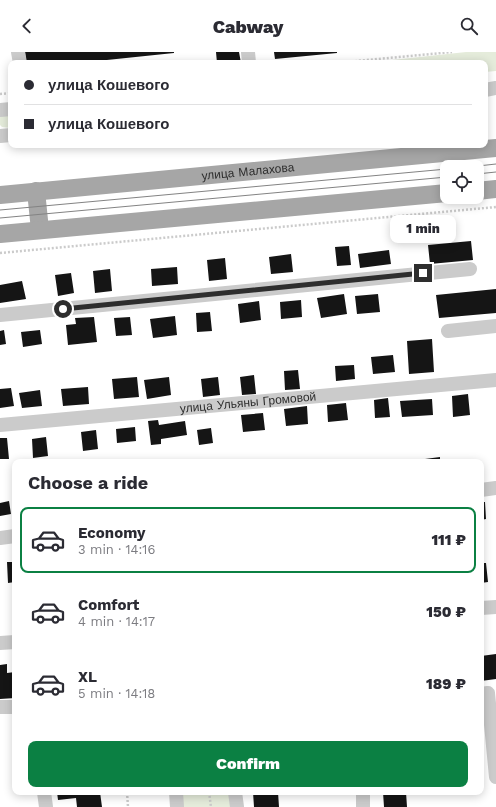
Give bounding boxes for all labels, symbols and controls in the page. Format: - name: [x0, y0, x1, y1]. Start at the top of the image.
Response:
- icon: back: [16, 15, 38, 37]
- icon: search: [458, 15, 480, 37]
- text: Cabway: [213, 16, 283, 37]
- text: улица Кошевого: [48, 76, 170, 94]
- text: улица Кошевого: [48, 115, 170, 133]
- street label: улица Малахова: [201, 160, 295, 183]
- map controls: [440, 160, 484, 204]
- button: locate: [440, 160, 484, 204]
- callout: 1 min: [390, 215, 456, 243]
- text: 1 min: [406, 221, 440, 236]
- route end: [414, 264, 432, 282]
- route start: [54, 300, 72, 318]
- street label: улица Ульяны Громовой: [179, 389, 317, 416]
- text: Choose a ride: [28, 472, 148, 493]
- icon: car: [30, 522, 66, 558]
- text: Economy: [78, 524, 145, 542]
- text: 111 ₽: [431, 531, 466, 549]
- text: 3 min · 14:16: [78, 542, 155, 557]
- icon: car: [30, 594, 66, 630]
- text: Comfort: [78, 596, 139, 614]
- text: 150 ₽: [426, 603, 466, 621]
- text: 4 min · 14:17: [78, 614, 155, 629]
- icon: car: [30, 666, 66, 702]
- text: XL: [78, 668, 97, 686]
- text: 189 ₽: [426, 675, 466, 693]
- text: 5 min · 14:18: [78, 686, 155, 701]
- button: Confirm: [28, 741, 468, 787]

